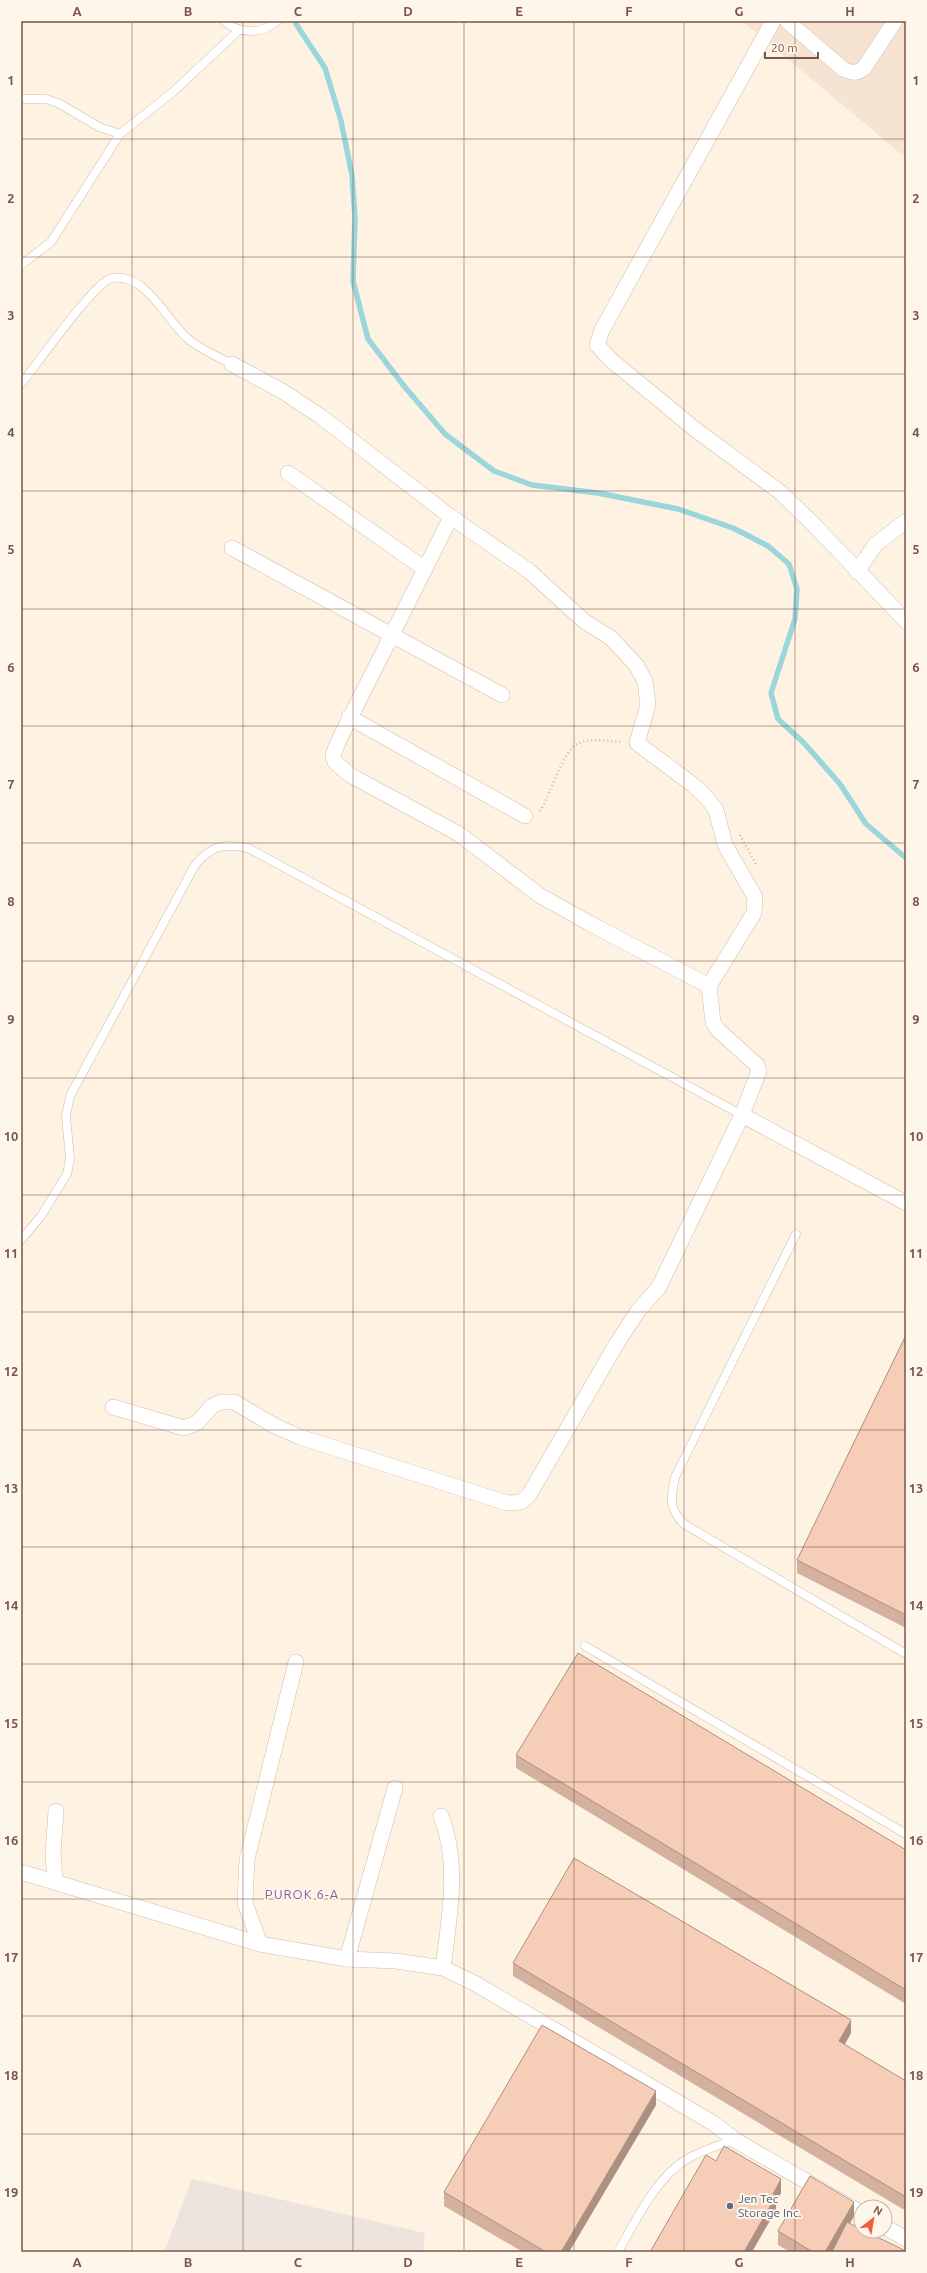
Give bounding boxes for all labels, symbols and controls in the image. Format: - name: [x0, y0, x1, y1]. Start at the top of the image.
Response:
- text: A: [72, 4, 82, 18]
- text: B: [184, 4, 193, 18]
- text: C: [294, 4, 303, 18]
- text: D: [403, 4, 413, 18]
- text: E: [515, 4, 523, 18]
- text: F: [625, 4, 633, 18]
- text: G: [735, 4, 744, 18]
- text: H: [845, 4, 855, 18]
- scale bar: [765, 34, 818, 60]
- text: 20 m: [771, 41, 798, 54]
- text: 1: [7, 73, 15, 87]
- text: 1: [912, 73, 920, 87]
- text: 2: [7, 191, 15, 205]
- text: 2: [912, 191, 920, 205]
- text: 3: [7, 308, 15, 322]
- text: 3: [912, 308, 920, 322]
- text: 4: [7, 425, 15, 439]
- text: 4: [912, 425, 920, 439]
- text: 5: [7, 542, 15, 556]
- text: 5: [912, 542, 920, 556]
- text: 6: [7, 660, 15, 674]
- text: 6: [912, 660, 920, 674]
- text: 7: [7, 777, 15, 791]
- text: 7: [912, 777, 920, 791]
- text: 8: [7, 894, 15, 908]
- text: 8: [912, 894, 920, 908]
- text: 9: [7, 1012, 15, 1026]
- text: 9: [912, 1012, 920, 1026]
- text: 10: [4, 1129, 18, 1143]
- text: 10: [909, 1129, 923, 1143]
- text: 11: [4, 1246, 18, 1260]
- text: 11: [909, 1246, 923, 1260]
- text: 12: [4, 1364, 18, 1378]
- text: 12: [909, 1364, 923, 1378]
- text: 13: [4, 1481, 18, 1495]
- text: 13: [909, 1481, 923, 1495]
- text: 14: [4, 1598, 18, 1612]
- text: 14: [909, 1598, 923, 1612]
- text: 15: [4, 1716, 18, 1730]
- text: 15: [909, 1716, 923, 1730]
- text: 16: [4, 1833, 18, 1847]
- text: 16: [909, 1833, 923, 1847]
- district label: PUROK 6-A: [265, 1887, 339, 1901]
- text: 17: [4, 1950, 18, 1964]
- text: 17: [909, 1950, 923, 1964]
- text: 18: [4, 2068, 18, 2082]
- text: 18: [909, 2068, 923, 2082]
- text: 19: [4, 2185, 18, 2199]
- text: 19: [909, 2185, 923, 2199]
- place label: Jen Tec Storage Inc.: [738, 2192, 802, 2219]
- north arrow: [853, 2199, 893, 2239]
- marker: Jen Tec Storage Inc.: [725, 2201, 735, 2211]
- text: N: [872, 2203, 885, 2218]
- text: A: [72, 2255, 82, 2269]
- text: B: [184, 2255, 193, 2269]
- text: C: [294, 2255, 303, 2269]
- text: D: [403, 2255, 413, 2269]
- text: E: [515, 2255, 523, 2269]
- text: F: [625, 2255, 633, 2269]
- text: G: [735, 2255, 744, 2269]
- text: H: [845, 2255, 855, 2269]

